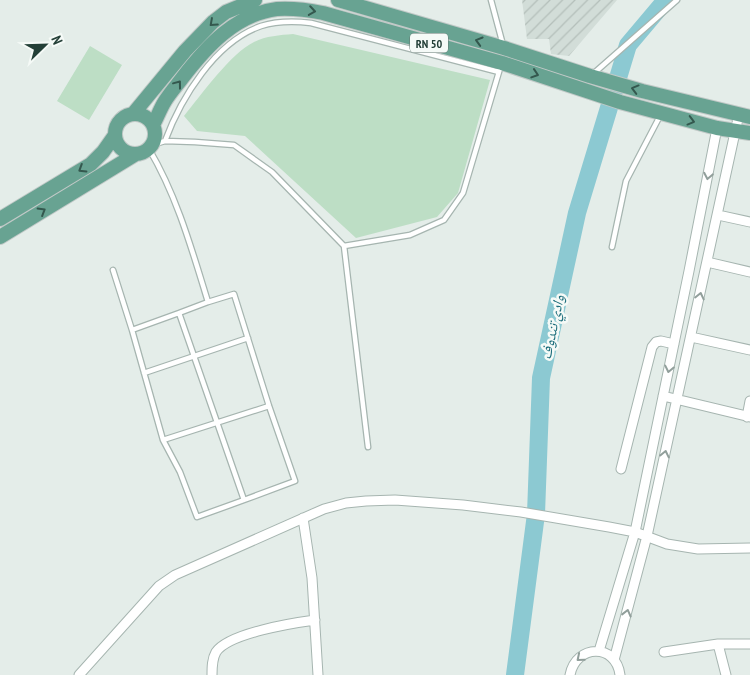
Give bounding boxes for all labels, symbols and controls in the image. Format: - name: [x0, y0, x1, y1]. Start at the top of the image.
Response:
- one-way arrow: [308, 5, 316, 16]
- one-way arrow: [209, 17, 218, 26]
- north arrow: [20, 20, 70, 70]
- text: N: [47, 33, 67, 47]
- road number: RN 50: [410, 34, 448, 52]
- one-way arrow: [476, 36, 484, 46]
- one-way arrow: [531, 68, 539, 78]
- one-way arrow: [172, 80, 181, 90]
- one-way arrow: [631, 84, 639, 94]
- one-way arrow: [687, 115, 695, 126]
- one-way arrow: [78, 163, 87, 172]
- one-way arrow: [703, 171, 714, 180]
- one-way arrow: [36, 208, 45, 218]
- one-way arrow: [694, 291, 705, 300]
- water label: وادي تندوف: [536, 293, 571, 362]
- one-way arrow: [664, 365, 675, 374]
- one-way arrow: [659, 450, 670, 459]
- one-way arrow: [622, 609, 632, 617]
- one-way arrow: [577, 653, 586, 662]

